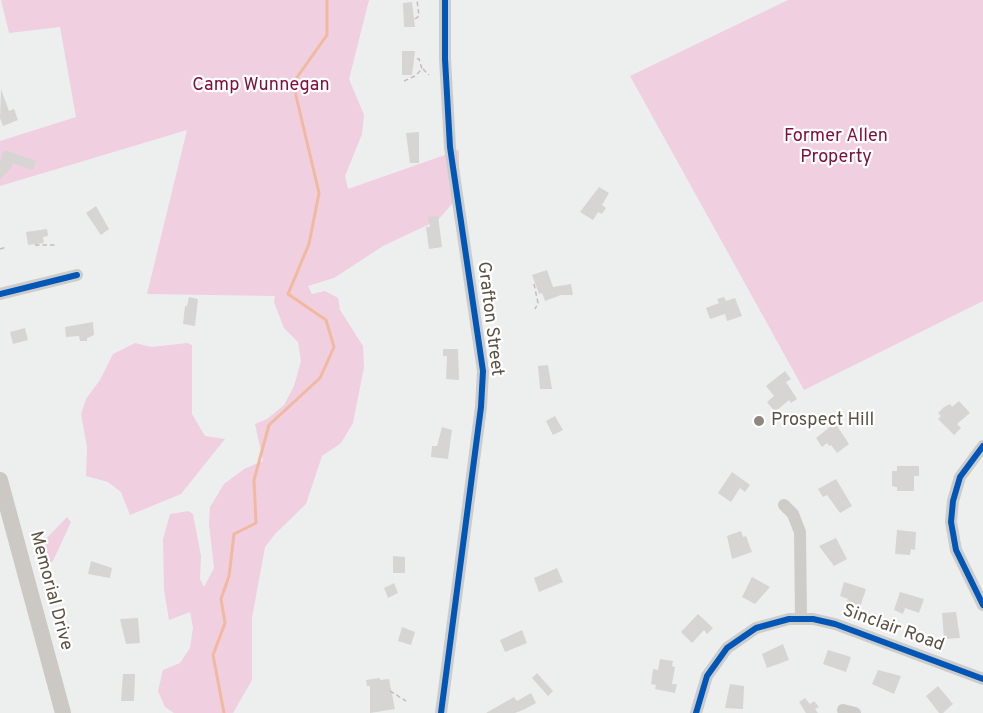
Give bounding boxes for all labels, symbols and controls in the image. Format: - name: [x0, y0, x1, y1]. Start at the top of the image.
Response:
- park label: Camp Wunnegan: [192, 75, 330, 97]
- park label: Former Allen Property: [784, 126, 888, 168]
- street label: Grafton Street: [471, 261, 507, 377]
- place label: Prospect Hill: [771, 410, 874, 432]
- marker: Prospect Hill: [752, 414, 766, 428]
- street label: Memorial Drive: [24, 529, 76, 653]
- street label: Sinclair Road: [839, 601, 947, 657]

